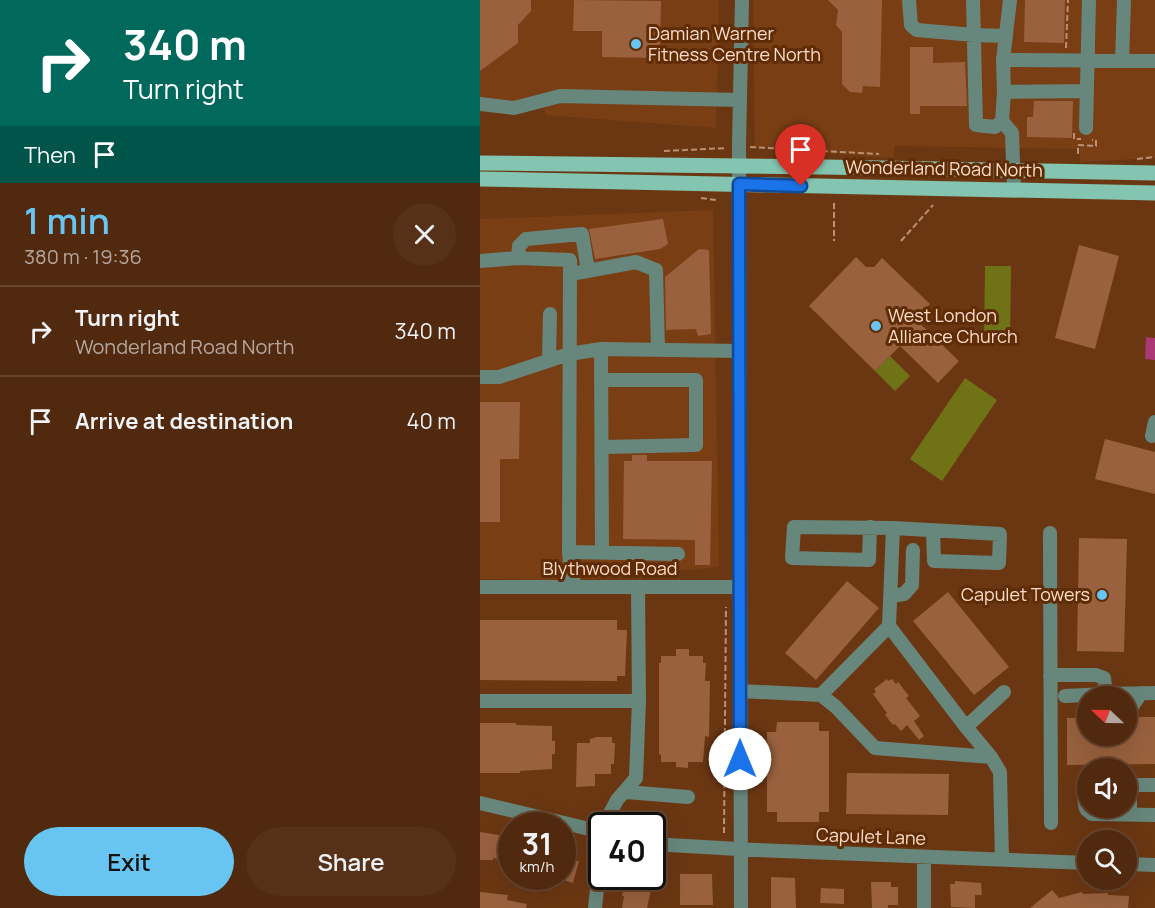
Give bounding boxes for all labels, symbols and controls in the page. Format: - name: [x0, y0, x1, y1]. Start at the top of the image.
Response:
- text: 340 m: [123, 15, 247, 73]
- place label: Damian Warner Fitness Centre North: [648, 21, 821, 66]
- icon: right: [24, 24, 102, 102]
- marker: Damian Warner Fitness Centre North: [629, 37, 643, 51]
- text: Turn right: [123, 70, 244, 107]
- pin: [775, 124, 826, 186]
- icon: arrive: [784, 133, 817, 166]
- icon: arrive: [88, 138, 121, 171]
- text: Then: [24, 140, 76, 170]
- street label: Wonderland Road North: [845, 154, 1043, 182]
- text: 1 min: [24, 196, 110, 245]
- button: close: [393, 203, 456, 266]
- text: 380 m · 19:36: [24, 243, 142, 270]
- text: Turn right: [75, 303, 180, 333]
- place label: West London Alliance Church: [888, 303, 1018, 348]
- icon: right: [24, 315, 57, 348]
- text: 340 m: [394, 316, 456, 346]
- marker: West London Alliance Church: [869, 319, 883, 333]
- text: Wonderland Road North: [75, 333, 294, 360]
- icon: arrive: [24, 405, 57, 438]
- text: Arrive at destination: [75, 406, 293, 436]
- text: 40 m: [407, 406, 456, 436]
- street label: Blythwood Road: [542, 556, 678, 580]
- place label: Capulet Towers: [961, 582, 1090, 606]
- marker: Capulet Towers: [1095, 588, 1109, 602]
- north arrow: [1077, 686, 1137, 746]
- map controls: [1077, 686, 1137, 890]
- position arrow: [708, 727, 772, 791]
- button: sound: [1077, 758, 1137, 818]
- speed limit sign: 40: [588, 812, 666, 890]
- street label: Capulet Lane: [816, 822, 926, 850]
- text: 31: [522, 823, 552, 864]
- button: Exit: [24, 827, 234, 896]
- button: Share: [246, 827, 456, 896]
- button: search: [1077, 830, 1137, 890]
- text: km/h: [520, 856, 554, 877]

